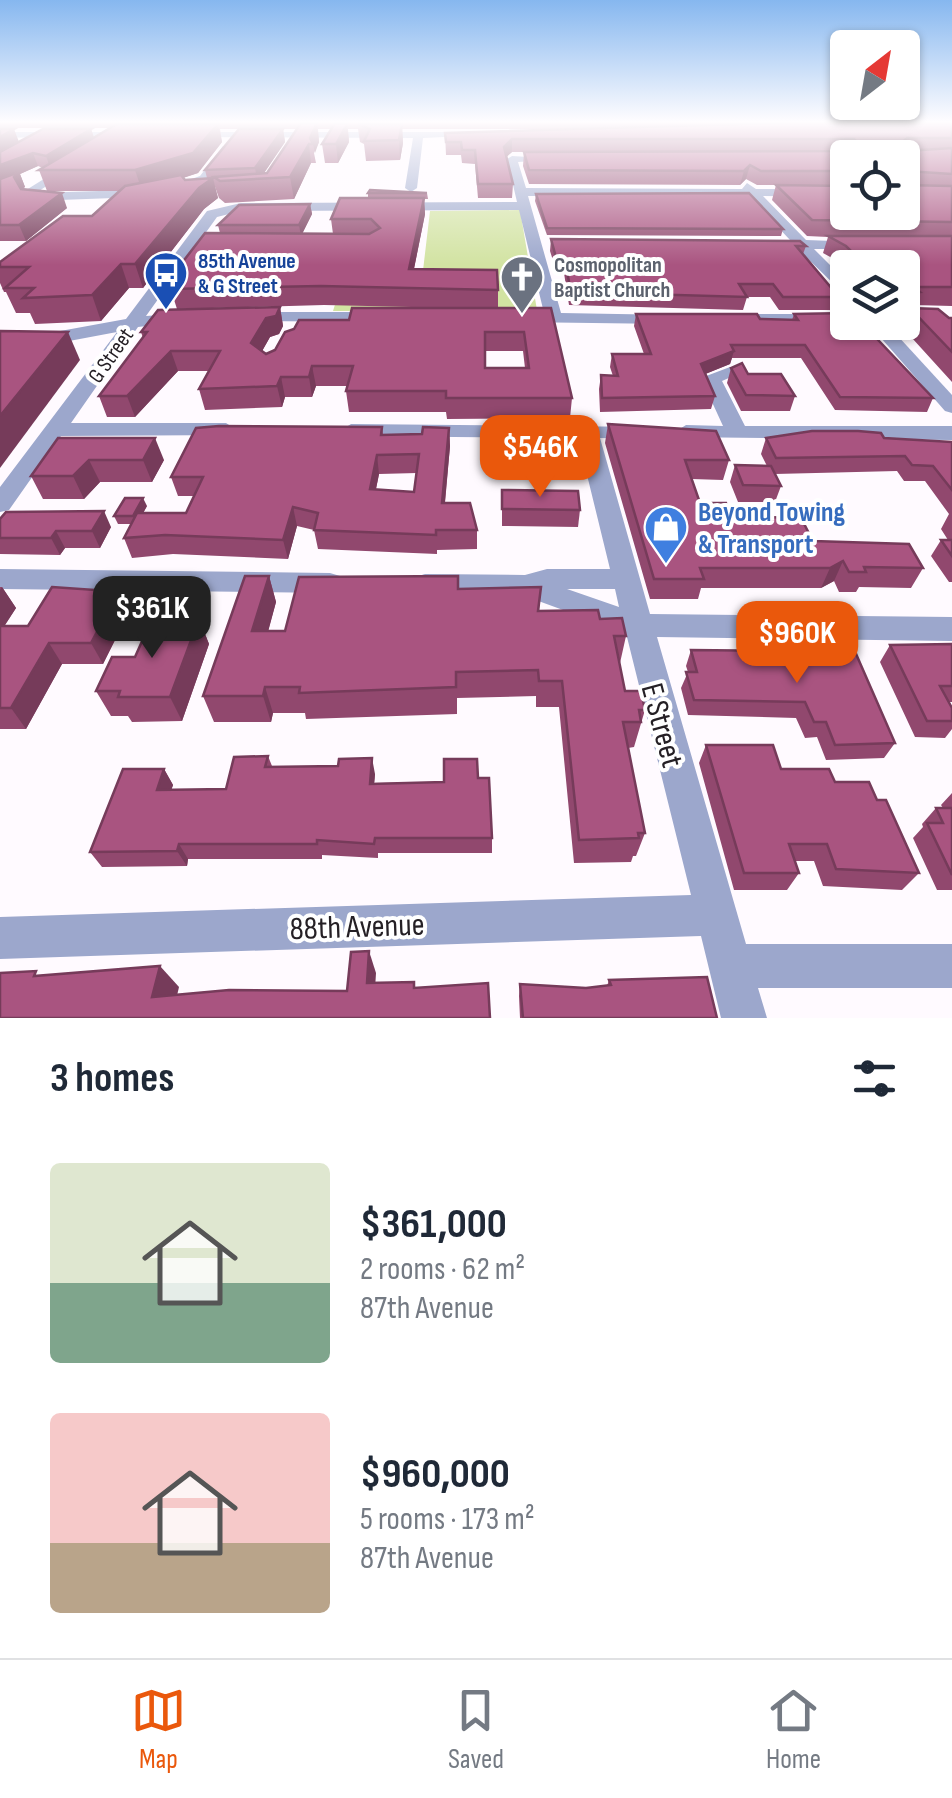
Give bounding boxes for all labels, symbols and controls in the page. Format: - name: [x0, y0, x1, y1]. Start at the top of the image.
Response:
- north arrow: [830, 30, 920, 120]
- map controls: [830, 30, 920, 340]
- button: locate: [830, 140, 920, 230]
- place label: 85th Avenue & G Street: [198, 248, 296, 300]
- bus stop icon: 85th Avenue & G Street: [143, 250, 189, 311]
- button: layers: [830, 250, 920, 340]
- place label: Cosmopolitan Baptist Church: [554, 252, 670, 304]
- church icon: Cosmopolitan Baptist Church: [499, 254, 545, 315]
- street label: G Street: [83, 323, 140, 389]
- pin: $546K: [470, 415, 610, 500]
- text: $546K: [502, 428, 578, 467]
- place label: Beyond Towing & Transport: [698, 496, 845, 561]
- shop icon: Beyond Towing & Transport: [643, 504, 689, 565]
- pin: $361K: [82, 576, 222, 661]
- text: $361K: [115, 589, 189, 628]
- pin: $960K: [727, 601, 867, 686]
- text: $960K: [758, 614, 836, 653]
- street label: E Street: [632, 679, 691, 772]
- street label: 88th Avenue: [289, 906, 425, 949]
- icon: filters: [847, 1051, 902, 1106]
- text: 3 homes: [50, 1053, 174, 1104]
- text: $361,000: [360, 1199, 507, 1250]
- icon: home: [130, 1203, 250, 1323]
- text: 2 rooms · 62 m²: [360, 1250, 525, 1289]
- text: 87th Avenue: [360, 1289, 494, 1328]
- text: $960,000: [360, 1449, 510, 1500]
- icon: home: [130, 1453, 250, 1573]
- text: 5 rooms · 173 m²: [360, 1500, 535, 1539]
- text: 87th Avenue: [360, 1539, 494, 1578]
- tab: Map: [131, 1683, 186, 1776]
- tab: Saved: [448, 1683, 504, 1776]
- tab: Home: [766, 1683, 821, 1776]

